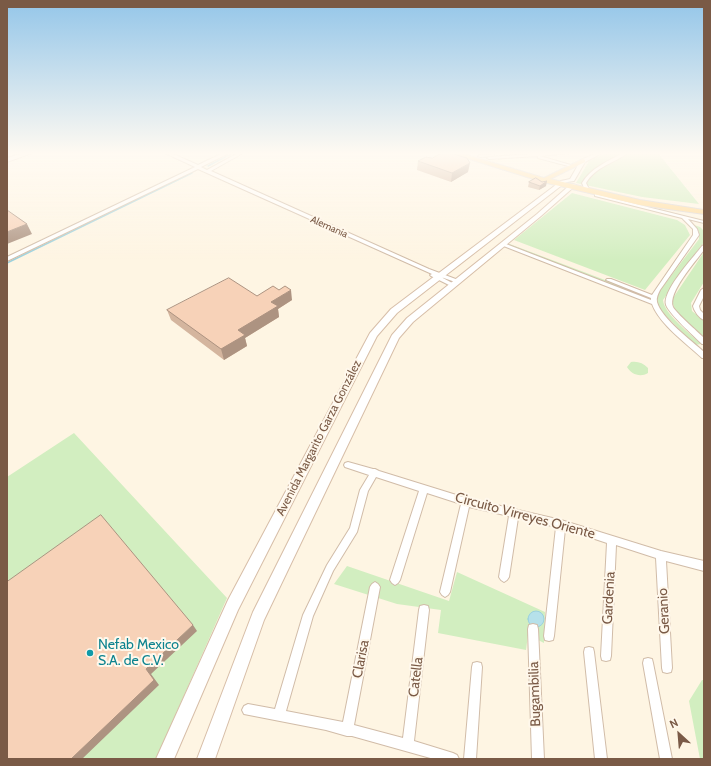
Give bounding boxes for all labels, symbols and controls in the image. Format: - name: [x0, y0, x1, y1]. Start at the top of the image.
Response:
- street label: Alemania: [308, 213, 350, 241]
- street label: Avenida Margarito Garza González: [273, 358, 365, 518]
- street label: Circuito Virreyes Oriente: [453, 489, 597, 543]
- street label: Gardenia: [599, 571, 619, 625]
- street label: Geranio: [654, 588, 674, 634]
- place label: Nefab Mexico S.A. de C.V.: [98, 637, 179, 670]
- street label: Clarisa: [349, 638, 373, 680]
- marker: Nefab Mexico S.A. de C.V.: [85, 648, 95, 658]
- street label: Catella: [405, 656, 427, 698]
- street label: Bugambilia: [525, 661, 545, 727]
- north arrow: [659, 714, 699, 754]
- text: N: [667, 715, 680, 731]

